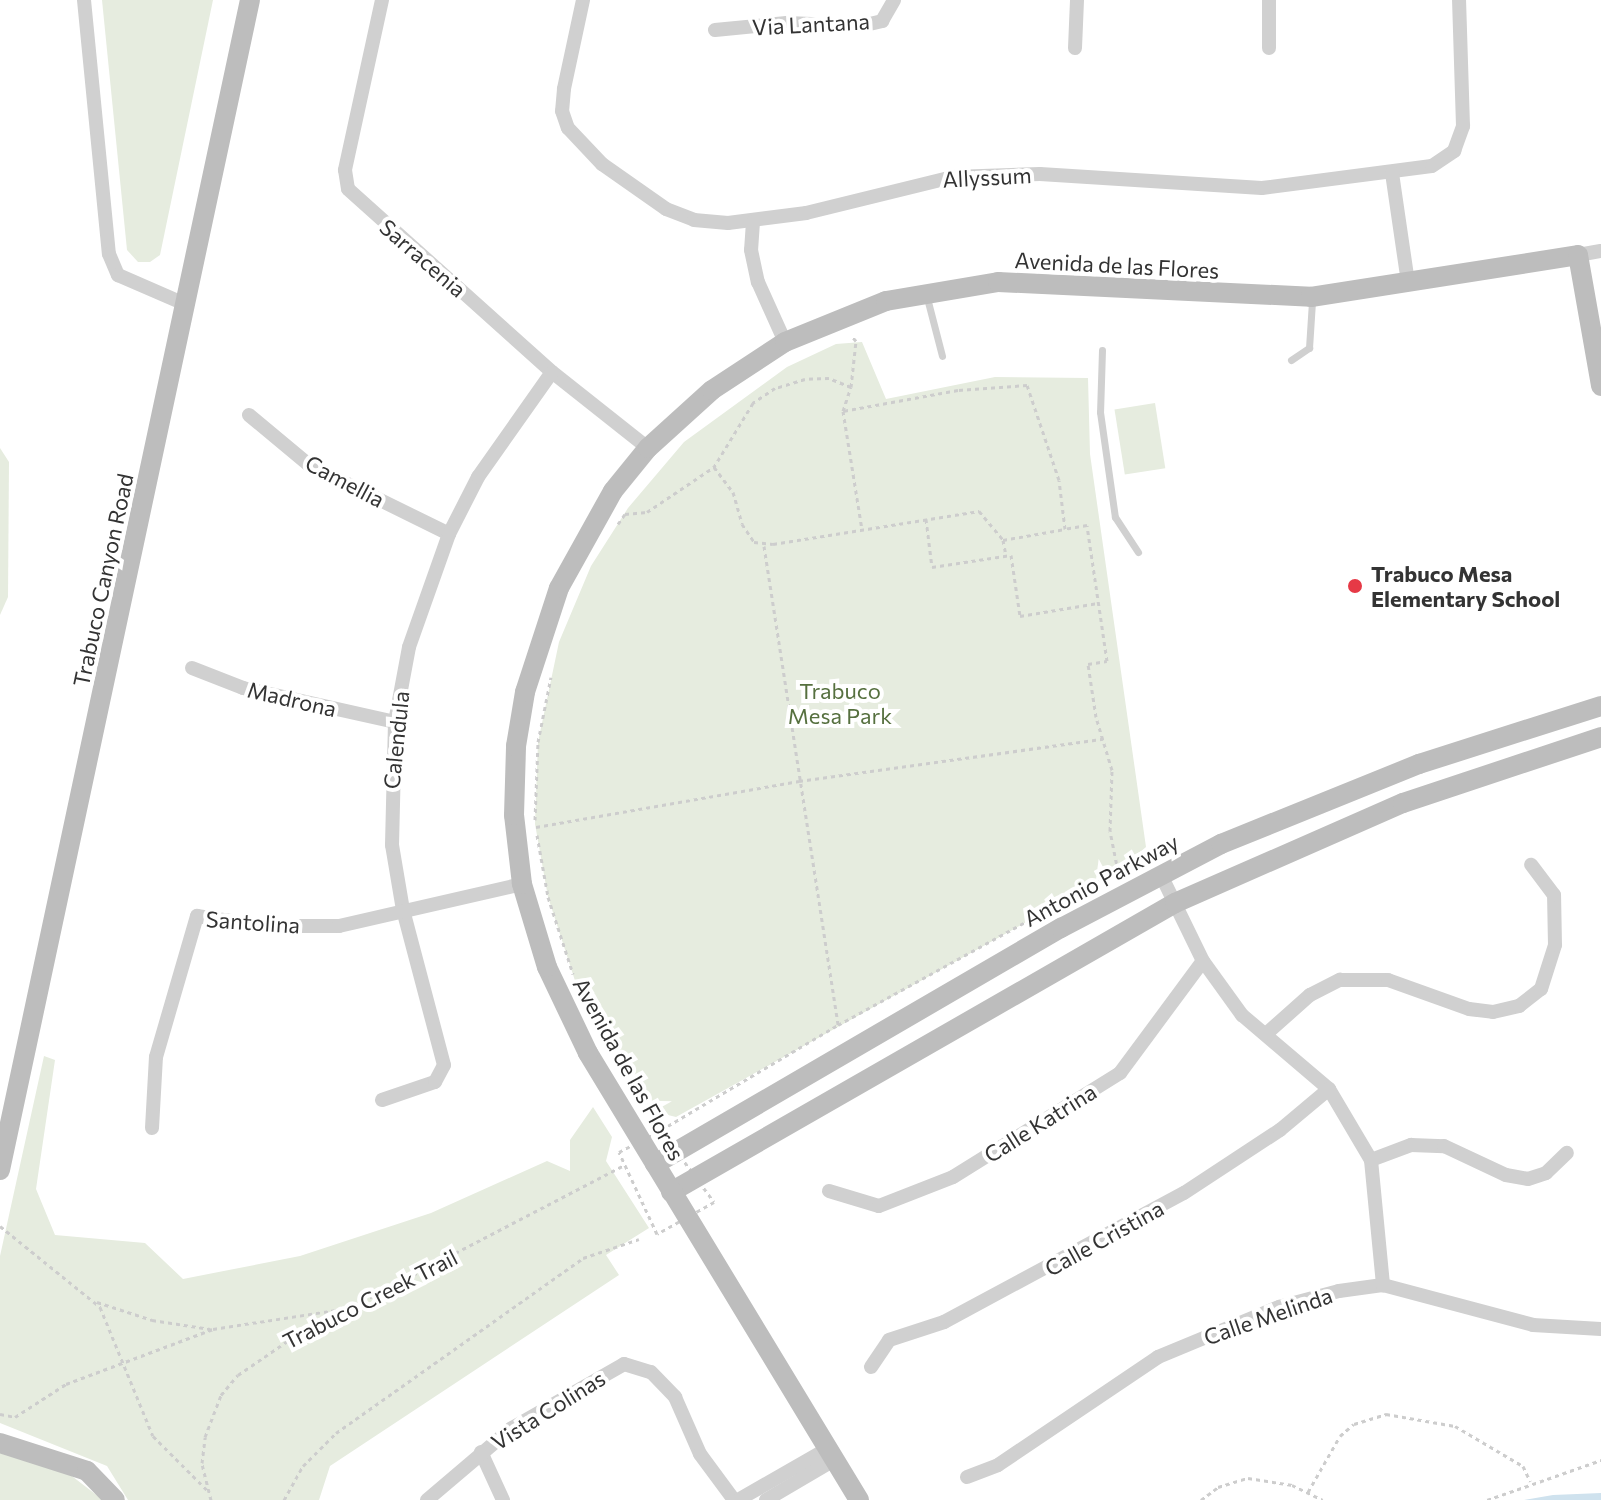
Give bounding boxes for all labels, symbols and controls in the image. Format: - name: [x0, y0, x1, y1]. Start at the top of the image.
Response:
- street label: Via Lantana: [751, 8, 871, 40]
- street label: Allyssum: [942, 161, 1032, 193]
- street label: Sarracenia: [375, 213, 471, 303]
- street label: Avenida de las Flores: [1014, 246, 1220, 284]
- street label: Camellia: [301, 449, 389, 513]
- street label: Trabuco Canyon Road: [68, 471, 138, 689]
- place label: Trabuco Mesa Elementary School: [1371, 560, 1560, 612]
- marker: Trabuco Mesa Elementary School: [1346, 577, 1364, 595]
- street label: Madrona: [245, 676, 339, 722]
- park label: Trabuco Mesa Park: [788, 677, 892, 728]
- street label: Calendula: [378, 690, 414, 790]
- street label: Antonio Parkway: [1019, 828, 1183, 932]
- street label: Santolina: [205, 906, 301, 938]
- street label: Avenida de las Flores: [568, 973, 690, 1165]
- street label: Calle Katrina: [979, 1078, 1101, 1168]
- street label: Calle Cristina: [1040, 1195, 1168, 1281]
- street label: Trabuco Creek Trail: [278, 1244, 462, 1354]
- street label: Calle Melinda: [1200, 1282, 1336, 1350]
- street label: Vista Colinas: [486, 1365, 610, 1455]

